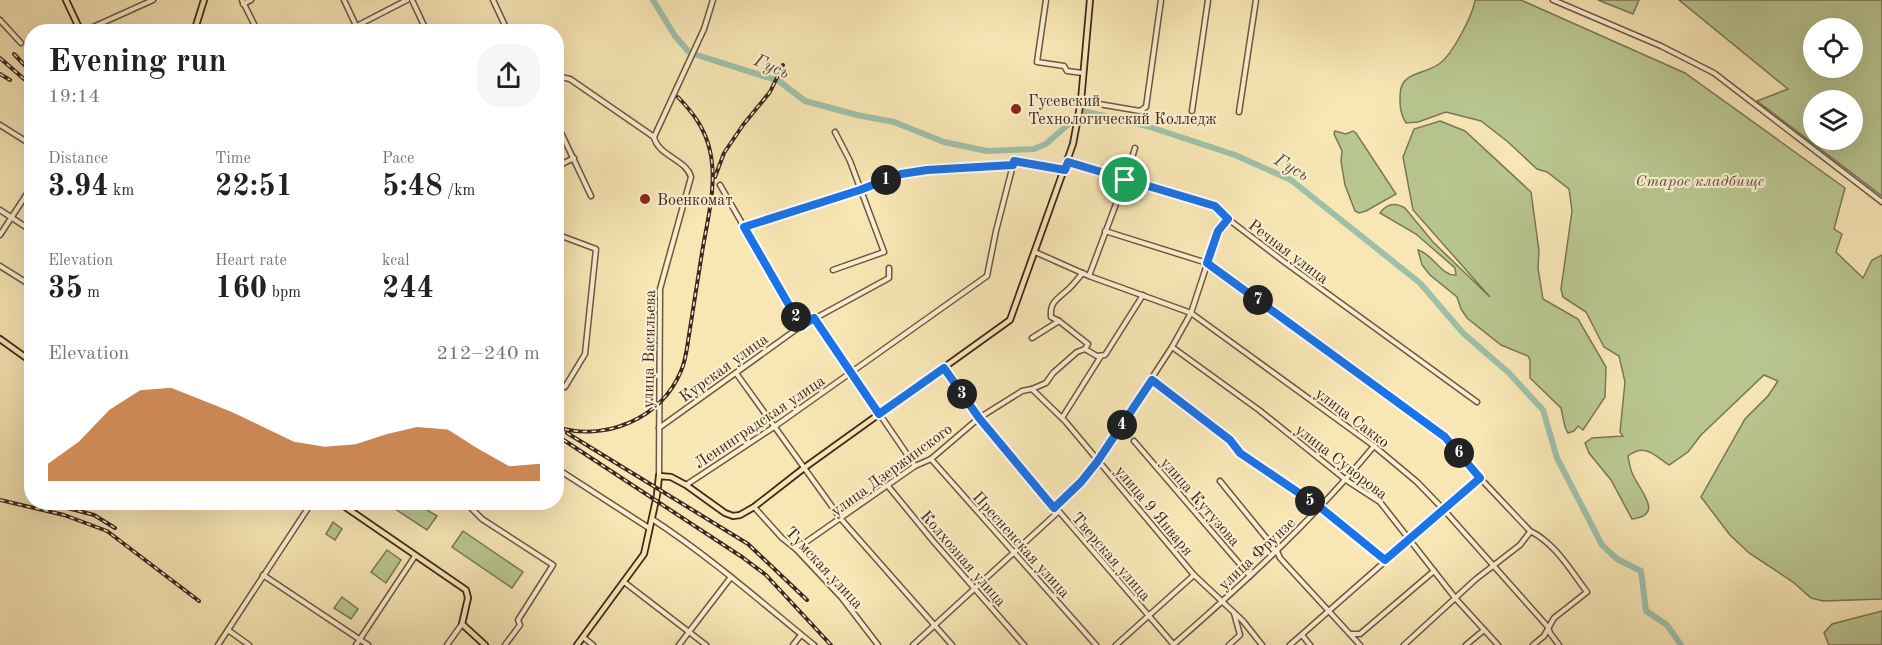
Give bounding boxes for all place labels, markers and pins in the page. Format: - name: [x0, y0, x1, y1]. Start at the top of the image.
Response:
- place label: Гусевский Технологический Колледж: [1028, 94, 1217, 128]
- marker: Гусевский Технологический Колледж: [1009, 102, 1023, 116]
- pin: [1099, 154, 1150, 205]
- pin: 1: [871, 165, 901, 195]
- marker: Военкомат: [638, 192, 652, 206]
- place label: Военкомат: [657, 193, 733, 209]
- pin: 7: [1243, 285, 1273, 315]
- pin: 2: [781, 302, 811, 332]
- pin: 3: [947, 379, 977, 409]
- pin: 4: [1107, 410, 1137, 440]
- pin: 6: [1444, 438, 1474, 468]
- pin: 5: [1295, 486, 1325, 516]

